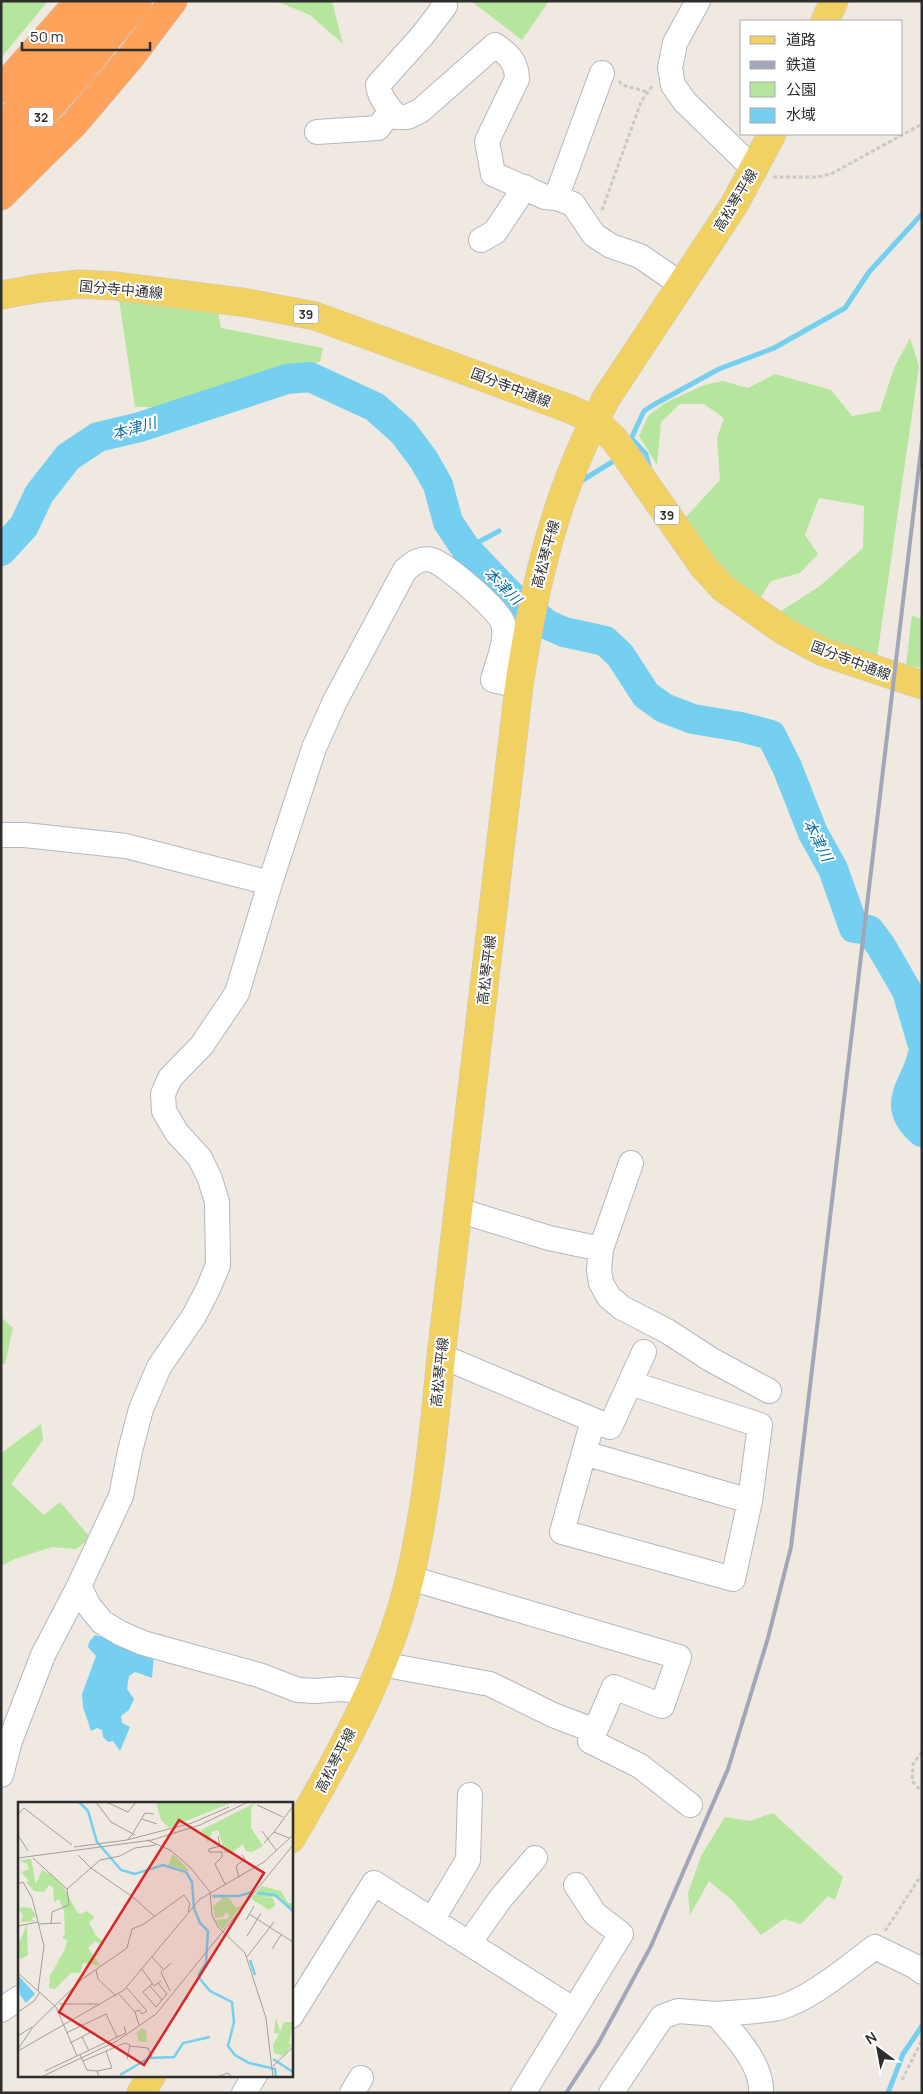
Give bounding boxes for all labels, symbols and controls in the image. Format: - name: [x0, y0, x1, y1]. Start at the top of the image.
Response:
- scale bar: [22, 20, 150, 52]
- legend: [740, 20, 903, 135]
- text: 50 m: [30, 26, 64, 47]
- text: 道路: [786, 29, 816, 50]
- text: 鉄道: [786, 54, 816, 75]
- text: 公園: [786, 79, 816, 100]
- text: 水域: [786, 104, 816, 125]
- road number: 32: [28, 108, 54, 126]
- street label: 高松琴平線: [709, 165, 761, 235]
- street label: 国分寺中通線: [78, 276, 164, 302]
- road number: 39: [294, 304, 318, 324]
- street label: 国分寺中通線: [468, 363, 554, 411]
- water label: 本津川: [110, 412, 160, 444]
- road number: 39: [654, 506, 680, 524]
- street label: 高松琴平線: [527, 518, 563, 590]
- water label: 本津川: [480, 563, 528, 611]
- street label: 国分寺中通線: [808, 636, 894, 684]
- water label: 本津川: [798, 815, 838, 867]
- street label: 高松琴平線: [472, 934, 500, 1006]
- street label: 高松琴平線: [426, 1336, 452, 1408]
- street label: 高松琴平線: [311, 1725, 359, 1795]
- inset map: [18, 1802, 292, 2076]
- north arrow: [853, 2024, 903, 2074]
- text: N: [862, 2027, 880, 2048]

